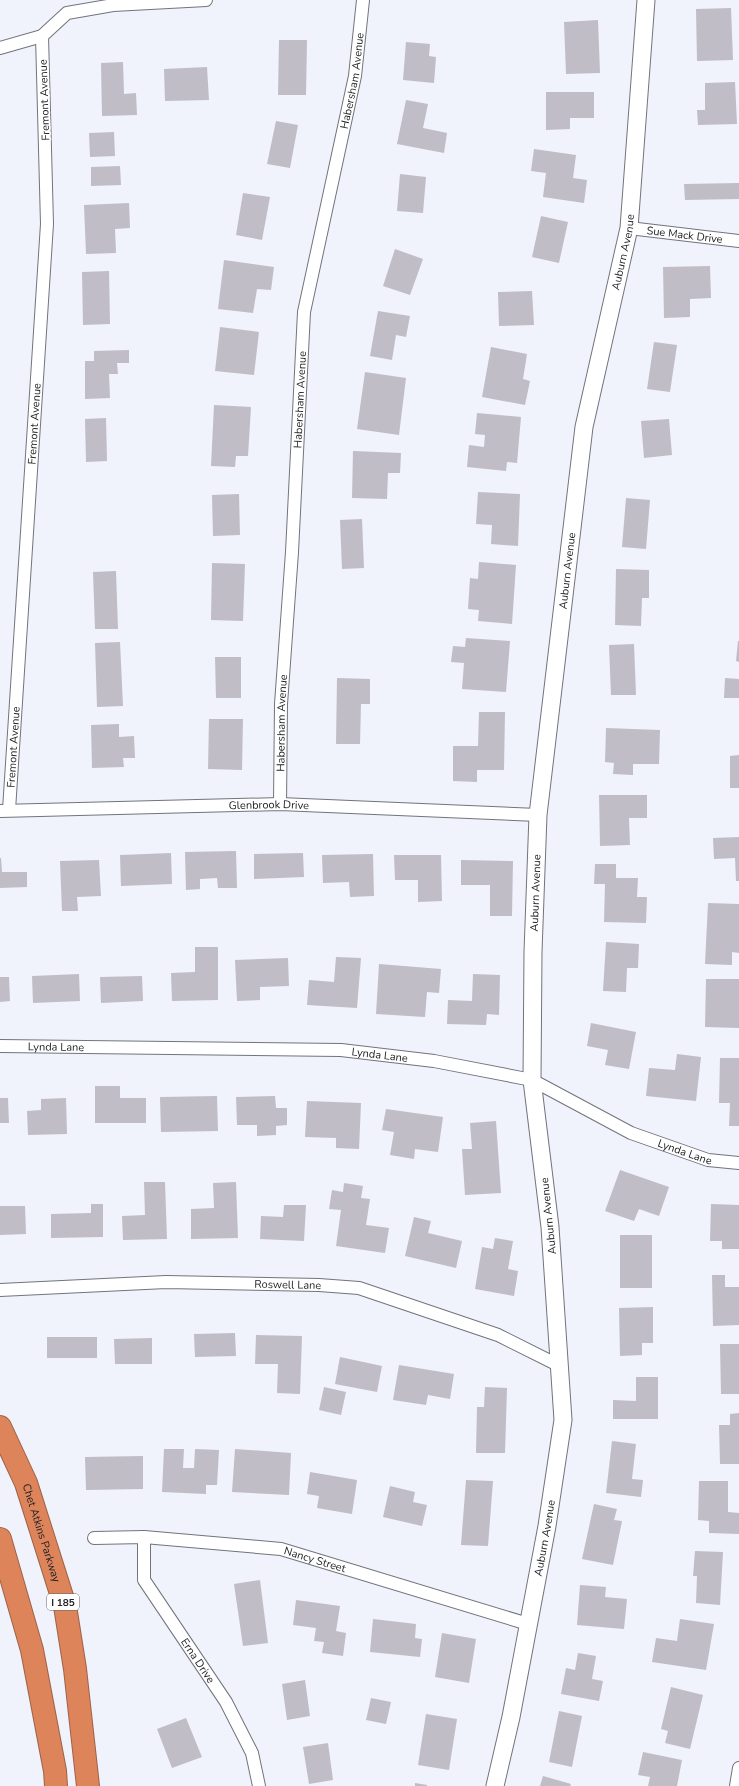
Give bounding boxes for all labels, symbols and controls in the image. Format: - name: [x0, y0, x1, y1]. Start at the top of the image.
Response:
- street label: Habersham Avenue: [337, 32, 368, 130]
- street label: Fremont Avenue: [36, 59, 53, 141]
- street label: Auburn Avenue: [608, 213, 638, 292]
- street label: Sue Mack Drive: [646, 223, 724, 247]
- street label: Habersham Avenue: [290, 350, 310, 449]
- street label: Fremont Avenue: [24, 382, 45, 465]
- street label: Auburn Avenue: [555, 531, 579, 610]
- street label: Habersham Avenue: [273, 674, 291, 772]
- street label: Fremont Avenue: [3, 706, 24, 788]
- street label: Glenbrook Drive: [229, 797, 309, 813]
- street label: Auburn Avenue: [527, 854, 545, 932]
- street label: Lynda Lane: [28, 1039, 84, 1055]
- street label: Lynda Lane: [351, 1044, 409, 1066]
- street label: Lynda Lane: [656, 1136, 713, 1168]
- street label: Auburn Avenue: [537, 1177, 560, 1255]
- street label: Roswell Lane: [254, 1277, 321, 1293]
- street label: Chet Atkins Parkway: [19, 1482, 64, 1585]
- street label: Auburn Avenue: [531, 1499, 559, 1577]
- street label: Nancy Street: [282, 1543, 348, 1576]
- road number: I 185: [47, 1594, 79, 1610]
- street label: Erna Drive: [177, 1635, 218, 1686]

